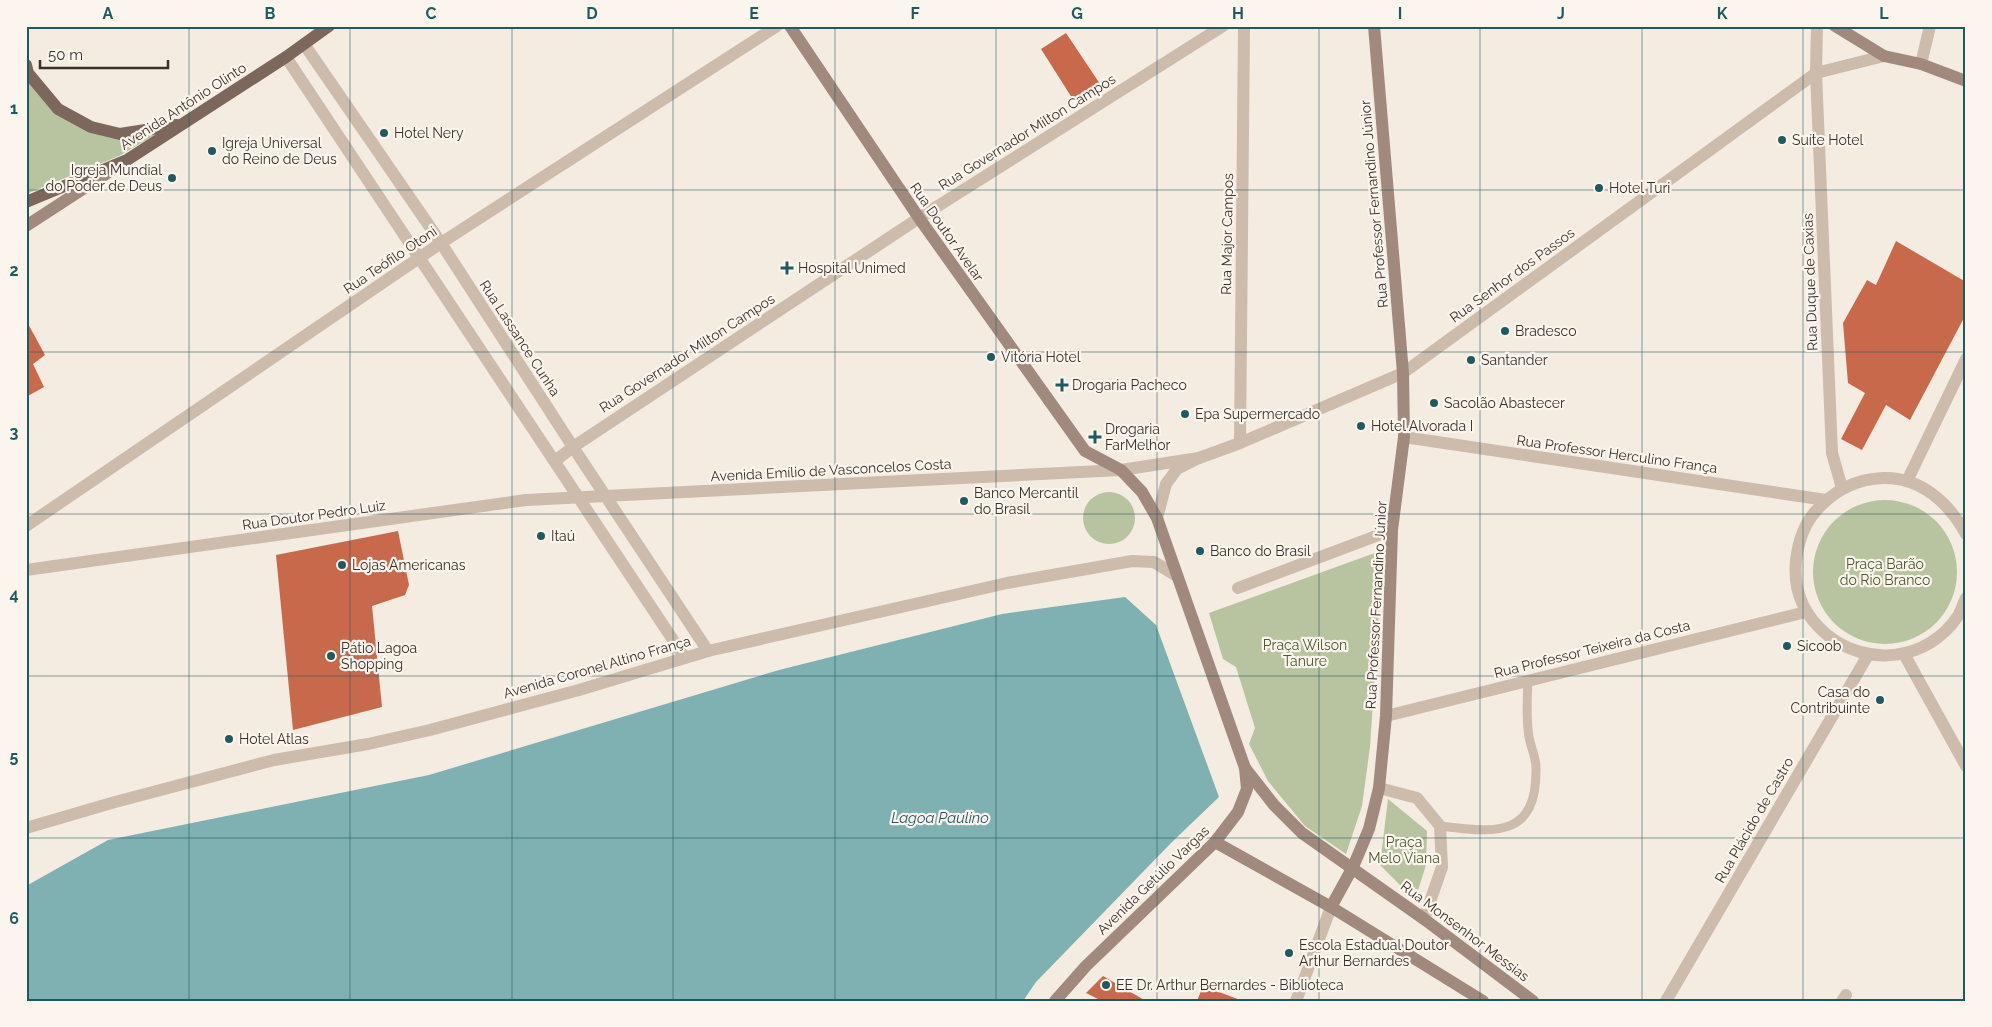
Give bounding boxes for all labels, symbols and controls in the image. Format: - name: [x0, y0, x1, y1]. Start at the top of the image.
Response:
- text: A: [103, 4, 114, 23]
- text: B: [265, 4, 276, 23]
- text: C: [426, 4, 437, 23]
- text: D: [586, 4, 598, 23]
- text: E: [749, 4, 759, 23]
- text: F: [910, 4, 920, 23]
- text: G: [1071, 4, 1083, 23]
- text: H: [1232, 4, 1244, 23]
- text: I: [1398, 4, 1402, 23]
- text: J: [1557, 4, 1565, 23]
- text: K: [1717, 4, 1728, 23]
- text: L: [1879, 4, 1889, 23]
- scale bar: [40, 38, 168, 70]
- text: 50 m: [48, 46, 83, 64]
- street label: Avenida Antônio Olinto: [117, 59, 249, 153]
- street label: Rua Governador Milton Campos: [936, 71, 1119, 193]
- text: 1: [10, 99, 18, 118]
- street label: Rua Professor Fernandino Júnior: [1357, 99, 1391, 309]
- place label: Hotel Nery: [394, 125, 464, 141]
- marker: Hotel Nery: [378, 127, 390, 139]
- place label: Suíte Hotel: [1792, 132, 1863, 148]
- marker: Suíte Hotel: [1776, 134, 1788, 146]
- place label: Igreja Universal do Reino de Deus: [222, 135, 337, 167]
- marker: Igreja Universal do Reino de Deus: [206, 145, 218, 157]
- place label: Igreja Mundial do Poder de Deus: [46, 162, 162, 194]
- marker: Igreja Mundial do Poder de Deus: [166, 172, 178, 184]
- street label: Rua Major Campos: [1218, 173, 1236, 295]
- street label: Rua Doutor Avelar: [907, 180, 987, 284]
- place label: Hotel Turi: [1609, 180, 1670, 196]
- marker: Hotel Turi: [1593, 182, 1605, 194]
- street label: Rua Duque de Caxias: [1800, 213, 1820, 351]
- street label: Rua Teófilo Otoni: [340, 223, 440, 297]
- street label: Rua Senhor dos Passos: [1446, 224, 1578, 326]
- place label: Hospital Unimed: [798, 260, 906, 276]
- text: 2: [9, 261, 19, 280]
- marker: Hospital Unimed: [780, 261, 794, 275]
- street label: Rua Lassance Cunha: [477, 277, 563, 399]
- street label: Rua Governador Milton Campos: [596, 290, 778, 416]
- place label: Bradesco: [1515, 323, 1576, 339]
- marker: Bradesco: [1499, 325, 1511, 337]
- place label: Vitória Hotel: [1001, 349, 1081, 365]
- marker: Vitória Hotel: [985, 351, 997, 363]
- place label: Santander: [1481, 352, 1548, 368]
- marker: Santander: [1465, 354, 1477, 366]
- place label: Drogaria Pacheco: [1072, 377, 1187, 393]
- marker: Drogaria Pacheco: [1056, 379, 1068, 391]
- place label: Sacolão Abastecer: [1444, 395, 1565, 411]
- marker: Sacolão Abastecer: [1428, 397, 1440, 409]
- place label: Epa Supermercado: [1195, 406, 1320, 422]
- marker: Epa Supermercado: [1179, 408, 1191, 420]
- place label: Hotel Alvorada I: [1371, 418, 1473, 434]
- marker: Hotel Alvorada I: [1355, 420, 1367, 432]
- place label: Drogaria FarMelhor: [1105, 421, 1171, 453]
- text: 3: [10, 423, 19, 442]
- marker: Drogaria FarMelhor: [1089, 431, 1101, 443]
- street label: Rua Professor Herculino França: [1516, 432, 1718, 476]
- street label: Avenida Emílio de Vasconcelos Costa: [710, 456, 952, 484]
- place label: Banco Mercantil do Brasil: [974, 485, 1079, 517]
- marker: Banco Mercantil do Brasil: [958, 495, 970, 507]
- street label: Rua Doutor Pedro Luiz: [241, 497, 387, 533]
- street label: Rua Professor Fernandino Júnior: [1363, 500, 1389, 710]
- place label: Itaú: [551, 528, 575, 544]
- marker: Itaú: [535, 530, 547, 542]
- place label: Banco do Brasil: [1210, 543, 1311, 559]
- marker: Banco do Brasil: [1194, 545, 1206, 557]
- park label: Praça Barão do Rio Branco: [1840, 556, 1930, 588]
- place label: Lojas Americanas: [352, 557, 466, 573]
- marker: Lojas Americanas: [336, 559, 348, 571]
- text: 4: [9, 585, 19, 604]
- street label: Rua Professor Teixeira da Costa: [1492, 617, 1692, 681]
- street label: Avenida Coronel Altino França: [501, 633, 693, 701]
- park label: Praça Wilson Tanure: [1263, 637, 1347, 669]
- place label: Sicoob: [1797, 638, 1842, 654]
- place label: Pátio Lagoa Shopping: [341, 640, 417, 672]
- marker: Sicoob: [1781, 640, 1793, 652]
- marker: Pátio Lagoa Shopping: [325, 650, 337, 662]
- place label: Casa do Contribuinte: [1790, 684, 1870, 716]
- marker: Casa do Contribuinte: [1874, 694, 1886, 706]
- place label: Hotel Atlas: [239, 731, 309, 747]
- marker: Hotel Atlas: [223, 733, 235, 745]
- text: 5: [10, 747, 19, 766]
- street label: Rua Plácido de Castro: [1712, 754, 1796, 886]
- water label: Lagoa Paulino: [891, 809, 989, 827]
- street label: Avenida Getúlio Vargas: [1094, 822, 1212, 938]
- park label: Praça Melo Viana: [1368, 834, 1440, 866]
- street label: Rua Monsenhor Messias: [1398, 878, 1532, 985]
- text: 6: [9, 909, 19, 928]
- place label: Escola Estadual Doutor Arthur Bernardes: [1299, 937, 1449, 969]
- marker: Escola Estadual Doutor Arthur Bernardes: [1283, 947, 1295, 959]
- place label: EE Dr. Arthur Bernardes - Biblioteca: [1116, 977, 1344, 993]
- marker: EE Dr. Arthur Bernardes - Biblioteca: [1100, 979, 1112, 991]

